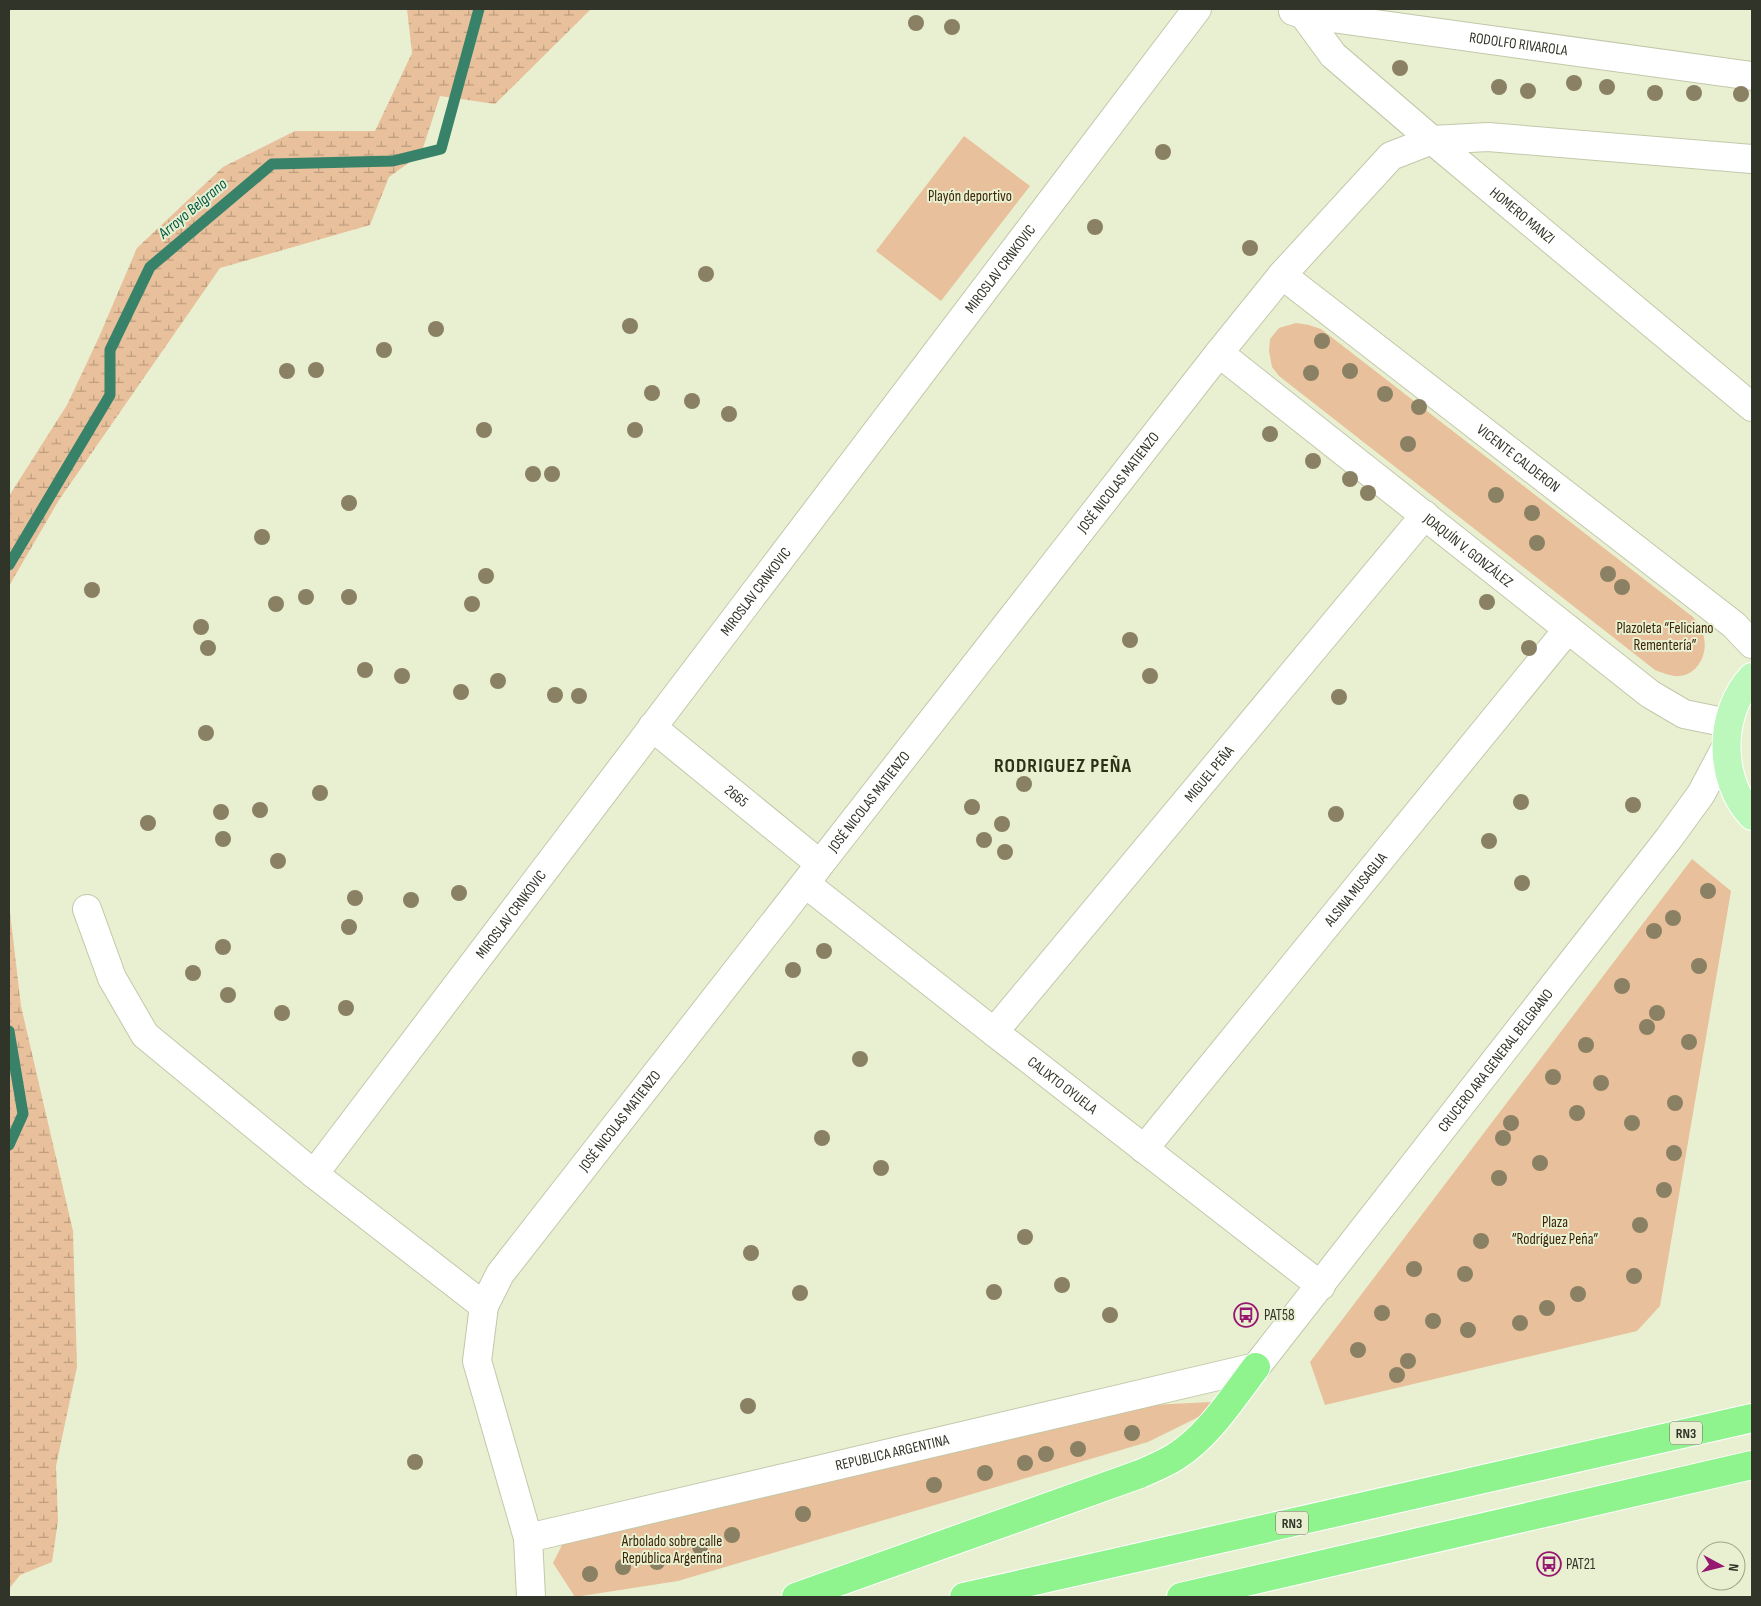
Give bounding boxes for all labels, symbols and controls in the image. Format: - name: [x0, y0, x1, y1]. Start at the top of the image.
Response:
- street label: RODOLFO RIVAROLA: [1468, 28, 1570, 60]
- water label: Arroyo Belgrano: [154, 175, 232, 244]
- street label: HOMERO MANZI: [1486, 183, 1559, 248]
- park label: Playón deportivo: [928, 187, 1012, 206]
- street label: MIROSLAV CRNKOVIC: [961, 221, 1040, 317]
- street label: VICENTE CALDERON: [1473, 420, 1564, 496]
- street label: JOSÉ NICOLAS MATIENZO: [1072, 428, 1163, 537]
- street label: JOAQUÍN V. GONZÁLEZ: [1419, 509, 1517, 591]
- street label: MIROSLAV CRNKOVIC: [716, 543, 795, 639]
- park label: Plazoleta “Feliciano Rementería”: [1616, 619, 1714, 655]
- street label: MIGUEL PEÑA: [1180, 741, 1238, 806]
- street label: JOSÉ NICOLAS MATIENZO: [823, 747, 914, 856]
- district label: RODRIGUEZ PEÑA: [994, 754, 1132, 778]
- street label: 2665: [721, 781, 752, 811]
- street label: ALSINA MUSAGLIA: [1319, 848, 1392, 931]
- street label: MIROSLAV CRNKOVIC: [471, 866, 551, 962]
- street label: CRUCERO ARA GENERAL BELGRANO: [1434, 985, 1557, 1136]
- street label: CALIXTO OYUELA: [1024, 1052, 1102, 1119]
- street label: JOSÉ NICOLAS MATIENZO: [574, 1066, 665, 1176]
- park label: Plaza “Rodríguez Peña”: [1512, 1213, 1598, 1249]
- bus stop icon: PAT58: [1233, 1302, 1259, 1328]
- place label: PAT58: [1264, 1306, 1294, 1325]
- road number: RN3: [1670, 1422, 1702, 1445]
- street label: REPUBLICA ARGENTINA: [833, 1430, 951, 1475]
- road number: RN3: [1276, 1512, 1308, 1535]
- park label: Arbolado sobre calle República Argentina: [621, 1532, 722, 1568]
- north arrow: [1696, 1541, 1746, 1591]
- bus stop icon: PAT21: [1536, 1551, 1562, 1577]
- place label: PAT21: [1566, 1555, 1596, 1574]
- text: N: [1725, 1563, 1742, 1572]

